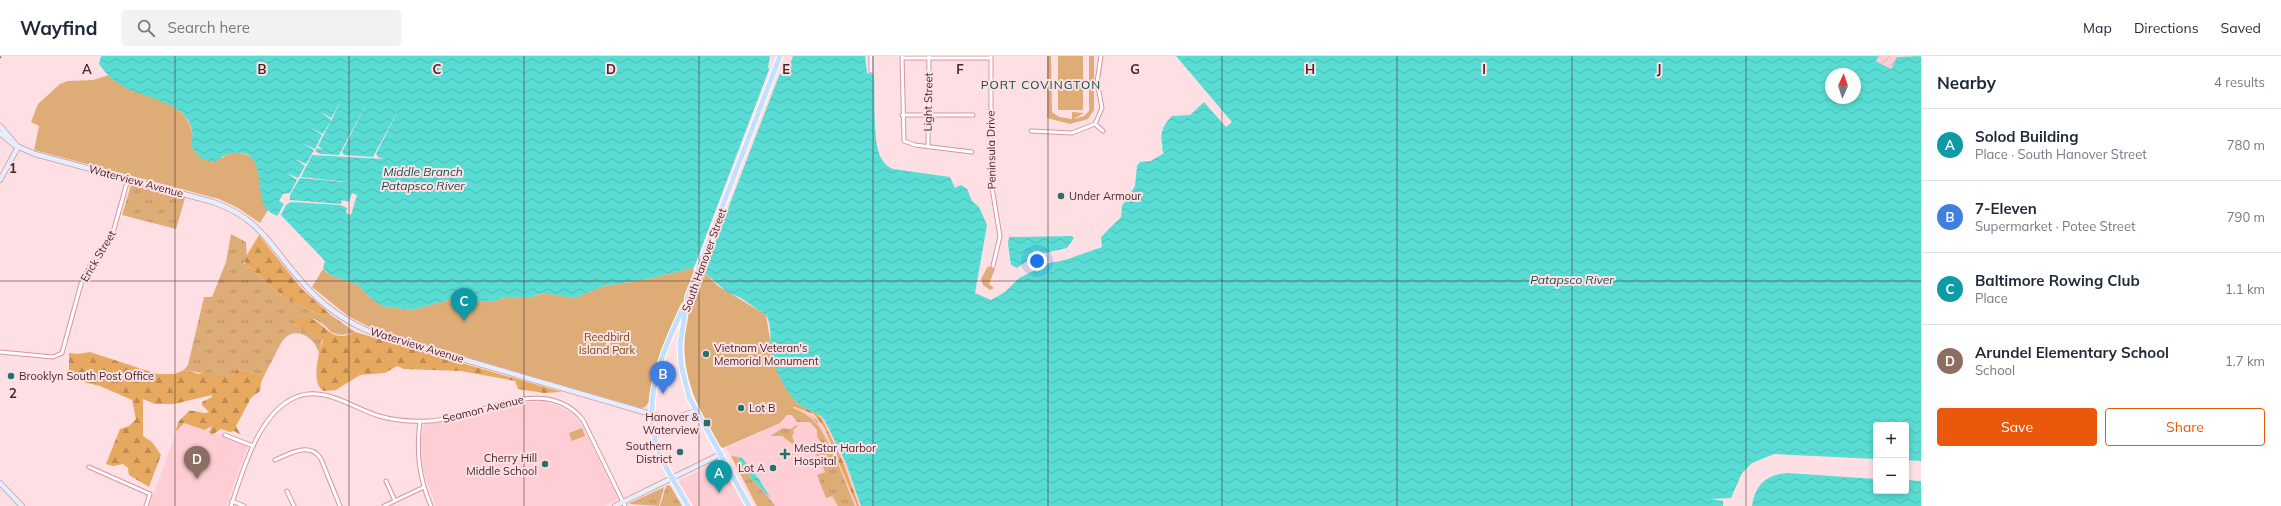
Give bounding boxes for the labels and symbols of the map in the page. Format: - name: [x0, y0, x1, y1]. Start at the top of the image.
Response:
- text: A: [82, 61, 92, 77]
- text: B: [258, 61, 267, 77]
- text: C: [433, 61, 442, 77]
- text: D: [606, 61, 616, 77]
- text: E: [782, 61, 790, 77]
- text: F: [956, 61, 964, 77]
- text: G: [1130, 61, 1140, 77]
- text: H: [1305, 61, 1315, 77]
- text: I: [1482, 61, 1486, 77]
- text: J: [1657, 61, 1661, 77]
- north arrow: [1825, 68, 1861, 104]
- street label: Light Street: [920, 72, 936, 132]
- district label: PORT COVINGTON: [981, 77, 1101, 92]
- street label: Peninsula Drive: [983, 110, 999, 190]
- text: 1: [9, 160, 17, 176]
- street label: Waterview Avenue: [87, 162, 185, 200]
- water label: Middle Branch Patapsco River: [381, 164, 465, 193]
- place label: Under Armour: [1069, 189, 1141, 203]
- marker: Under Armour: [1056, 191, 1066, 201]
- street label: South Hanover Street: [679, 206, 729, 314]
- street label: Erick Street: [77, 228, 119, 284]
- your location: [1027, 251, 1047, 271]
- water label: Patapsco River: [1530, 272, 1614, 287]
- pin: C: [451, 288, 477, 321]
- street label: Waterview Avenue: [368, 324, 466, 366]
- park label: Reedbird Island Park: [579, 330, 636, 357]
- place label: Vietnam Veteran's Memorial Monument: [714, 341, 819, 368]
- marker: Vietnam Veteran's Memorial Monument: [701, 349, 711, 359]
- pin: B: [650, 361, 676, 394]
- place label: Brooklyn South Post Office: [19, 369, 154, 383]
- marker: Brooklyn South Post Office: [6, 371, 16, 381]
- text: 2: [9, 385, 17, 401]
- street label: Seamon Avenue: [441, 392, 525, 426]
- place label: Lot B: [749, 401, 775, 415]
- marker: Lot B: [736, 403, 746, 413]
- place label: Hanover & Waterview: [643, 410, 700, 437]
- marker: Hanover & Waterview: [702, 418, 712, 428]
- place label: Southern District: [626, 439, 672, 466]
- place label: MedStar Harbor Hospital: [794, 441, 876, 468]
- pin: D: [184, 446, 210, 479]
- marker: Southern District: [675, 447, 685, 457]
- marker: MedStar Harbor Hospital: [779, 448, 791, 460]
- place label: Cherry Hill Middle School: [466, 451, 537, 478]
- marker: Cherry Hill Middle School: [540, 459, 550, 469]
- pin: A: [706, 460, 732, 493]
- place label: Lot A: [738, 461, 765, 475]
- marker: Lot A: [768, 463, 778, 473]

